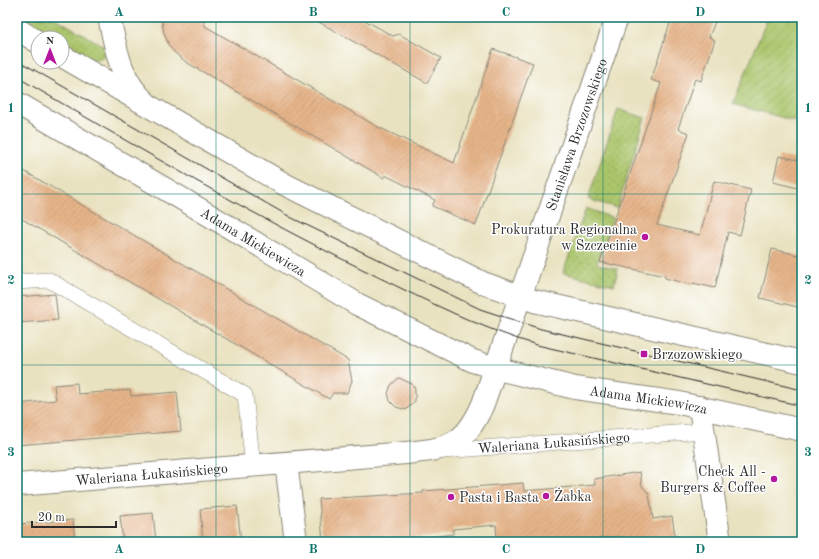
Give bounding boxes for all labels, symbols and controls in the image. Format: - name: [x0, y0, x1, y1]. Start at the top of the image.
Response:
- text: A: [114, 6, 124, 19]
- text: B: [308, 6, 318, 19]
- text: C: [502, 6, 510, 19]
- text: D: [695, 6, 705, 19]
- north arrow: [30, 30, 70, 70]
- text: N: [46, 36, 55, 47]
- street label: Stanisława Brzozowskiego: [544, 57, 610, 213]
- text: 1: [7, 102, 15, 115]
- text: 1: [804, 102, 812, 115]
- street label: Adama Mickiewicza: [198, 206, 308, 279]
- place label: Prokuratura Regionalna w Szczecinie: [491, 223, 637, 253]
- marker: Prokuratura Regionalna w Szczecinie: [640, 232, 650, 242]
- text: 2: [7, 274, 15, 287]
- text: 2: [804, 274, 812, 287]
- place label: Brzozowskiego: [652, 348, 742, 362]
- marker: Brzozowskiego: [639, 349, 649, 359]
- street label: Adama Mickiewicza: [588, 384, 709, 417]
- street label: Waleriana Łukasińskiego: [477, 431, 630, 456]
- text: 3: [7, 446, 15, 459]
- text: 3: [804, 446, 812, 459]
- street label: Waleriana Łukasińskiego: [75, 462, 228, 488]
- place label: Check All - Burgers & Coffee: [660, 465, 766, 495]
- marker: Check All - Burgers & Coffee: [769, 474, 779, 484]
- place label: Żabka: [554, 487, 591, 504]
- place label: Pasta i Basta: [459, 491, 539, 505]
- marker: Żabka: [541, 491, 551, 501]
- marker: Pasta i Basta: [446, 492, 456, 502]
- scale bar: [32, 503, 116, 529]
- text: 20 m: [38, 512, 65, 524]
- text: A: [114, 543, 124, 556]
- text: B: [308, 543, 318, 556]
- text: C: [502, 543, 510, 556]
- text: D: [695, 543, 705, 556]

